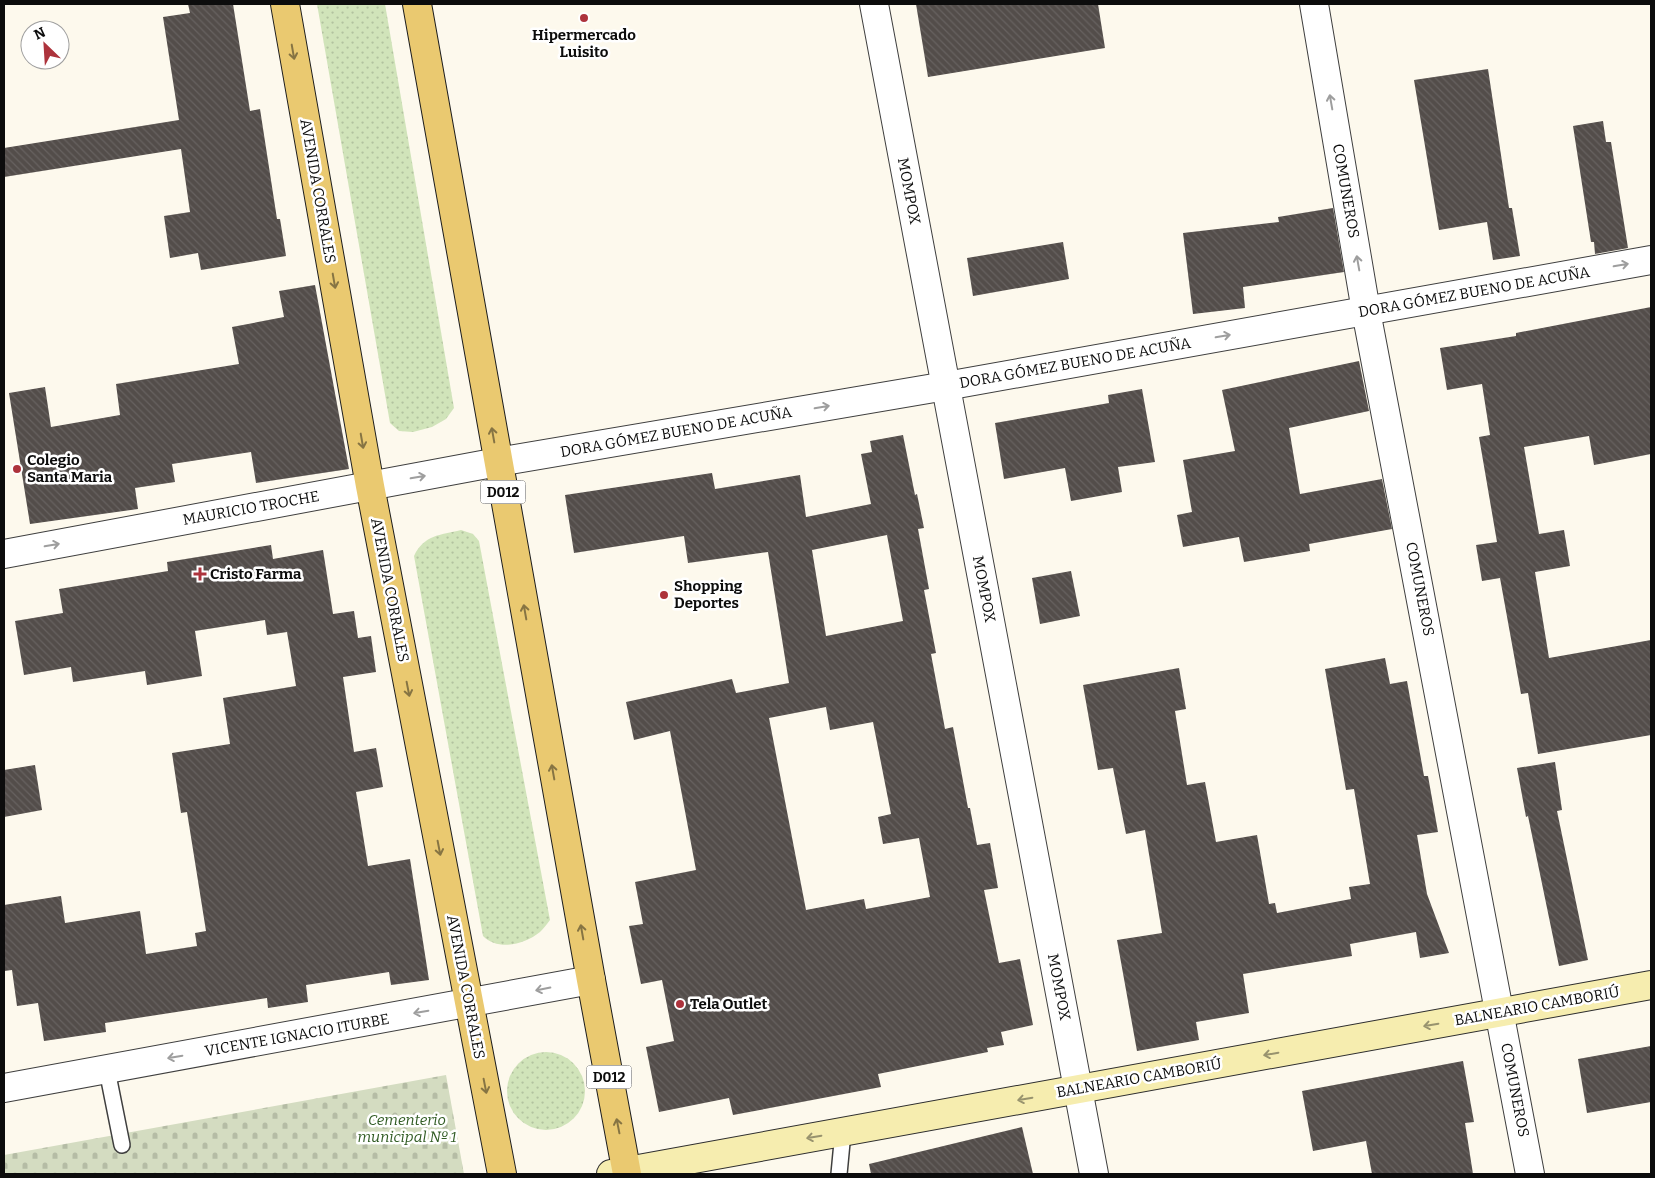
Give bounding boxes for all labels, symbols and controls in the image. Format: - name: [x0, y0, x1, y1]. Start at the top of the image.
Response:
- marker: Hipermercado Luisito: [578, 12, 590, 24]
- north arrow: [20, 20, 70, 70]
- text: N: [31, 24, 48, 44]
- place label: Hipermercado Luisito: [532, 26, 636, 61]
- one-way arrow: [289, 43, 299, 59]
- one-way arrow: [1325, 95, 1335, 111]
- street label: AVENIDA CORRALES: [296, 117, 340, 265]
- street label: COMUNEROS: [1329, 142, 1363, 240]
- street label: MOMPOX: [894, 156, 924, 226]
- one-way arrow: [1353, 255, 1363, 271]
- one-way arrow: [1613, 260, 1629, 270]
- street label: DORA GÓMEZ BUENO DE ACUÑA: [1357, 263, 1592, 321]
- one-way arrow: [329, 272, 339, 288]
- one-way arrow: [1215, 331, 1231, 341]
- street label: DORA GÓMEZ BUENO DE ACUÑA: [958, 334, 1193, 392]
- one-way arrow: [814, 402, 830, 412]
- street label: DORA GÓMEZ BUENO DE ACUÑA: [559, 403, 794, 461]
- one-way arrow: [488, 428, 498, 444]
- one-way arrow: [357, 432, 367, 448]
- place label: Colegio Santa Maria: [27, 451, 113, 486]
- marker: Colegio Santa Maria: [11, 463, 23, 475]
- one-way arrow: [409, 472, 425, 482]
- road number: D012: [480, 481, 526, 504]
- street label: MAURICIO TROCHE: [181, 487, 321, 529]
- street label: AVENIDA CORRALES: [367, 516, 413, 664]
- one-way arrow: [43, 539, 59, 549]
- street label: COMUNEROS: [1402, 540, 1438, 638]
- street label: MOMPOX: [969, 554, 999, 624]
- place label: Cristo Farma: [210, 565, 302, 583]
- marker: Cristo Farma: [194, 568, 206, 580]
- place label: Shopping Deportes: [674, 577, 743, 612]
- marker: Shopping Deportes: [658, 589, 670, 601]
- one-way arrow: [519, 605, 529, 621]
- one-way arrow: [404, 680, 414, 696]
- one-way arrow: [548, 765, 558, 781]
- one-way arrow: [435, 840, 444, 856]
- street label: AVENIDA CORRALES: [443, 913, 489, 1061]
- one-way arrow: [577, 925, 586, 941]
- street label: MOMPOX: [1044, 952, 1074, 1022]
- street label: BALNEARIO CAMBORIÚ: [1453, 983, 1621, 1029]
- one-way arrow: [535, 985, 551, 995]
- place label: Tela Outlet: [690, 995, 768, 1013]
- marker: Tela Outlet: [674, 998, 686, 1010]
- one-way arrow: [413, 1008, 429, 1018]
- street label: VICENTE IGNACIO ITURBE: [203, 1010, 391, 1060]
- one-way arrow: [1424, 1021, 1440, 1031]
- street label: COMUNEROS: [1497, 1041, 1533, 1139]
- one-way arrow: [1264, 1050, 1280, 1060]
- one-way arrow: [167, 1053, 183, 1063]
- street label: BALNEARIO CAMBORIÚ: [1055, 1055, 1223, 1101]
- road number: D012: [586, 1066, 632, 1088]
- one-way arrow: [480, 1077, 490, 1093]
- one-way arrow: [1018, 1095, 1034, 1105]
- park label: Cementerio municipal Nº 1: [358, 1111, 457, 1146]
- one-way arrow: [613, 1119, 622, 1135]
- one-way arrow: [806, 1133, 822, 1143]

